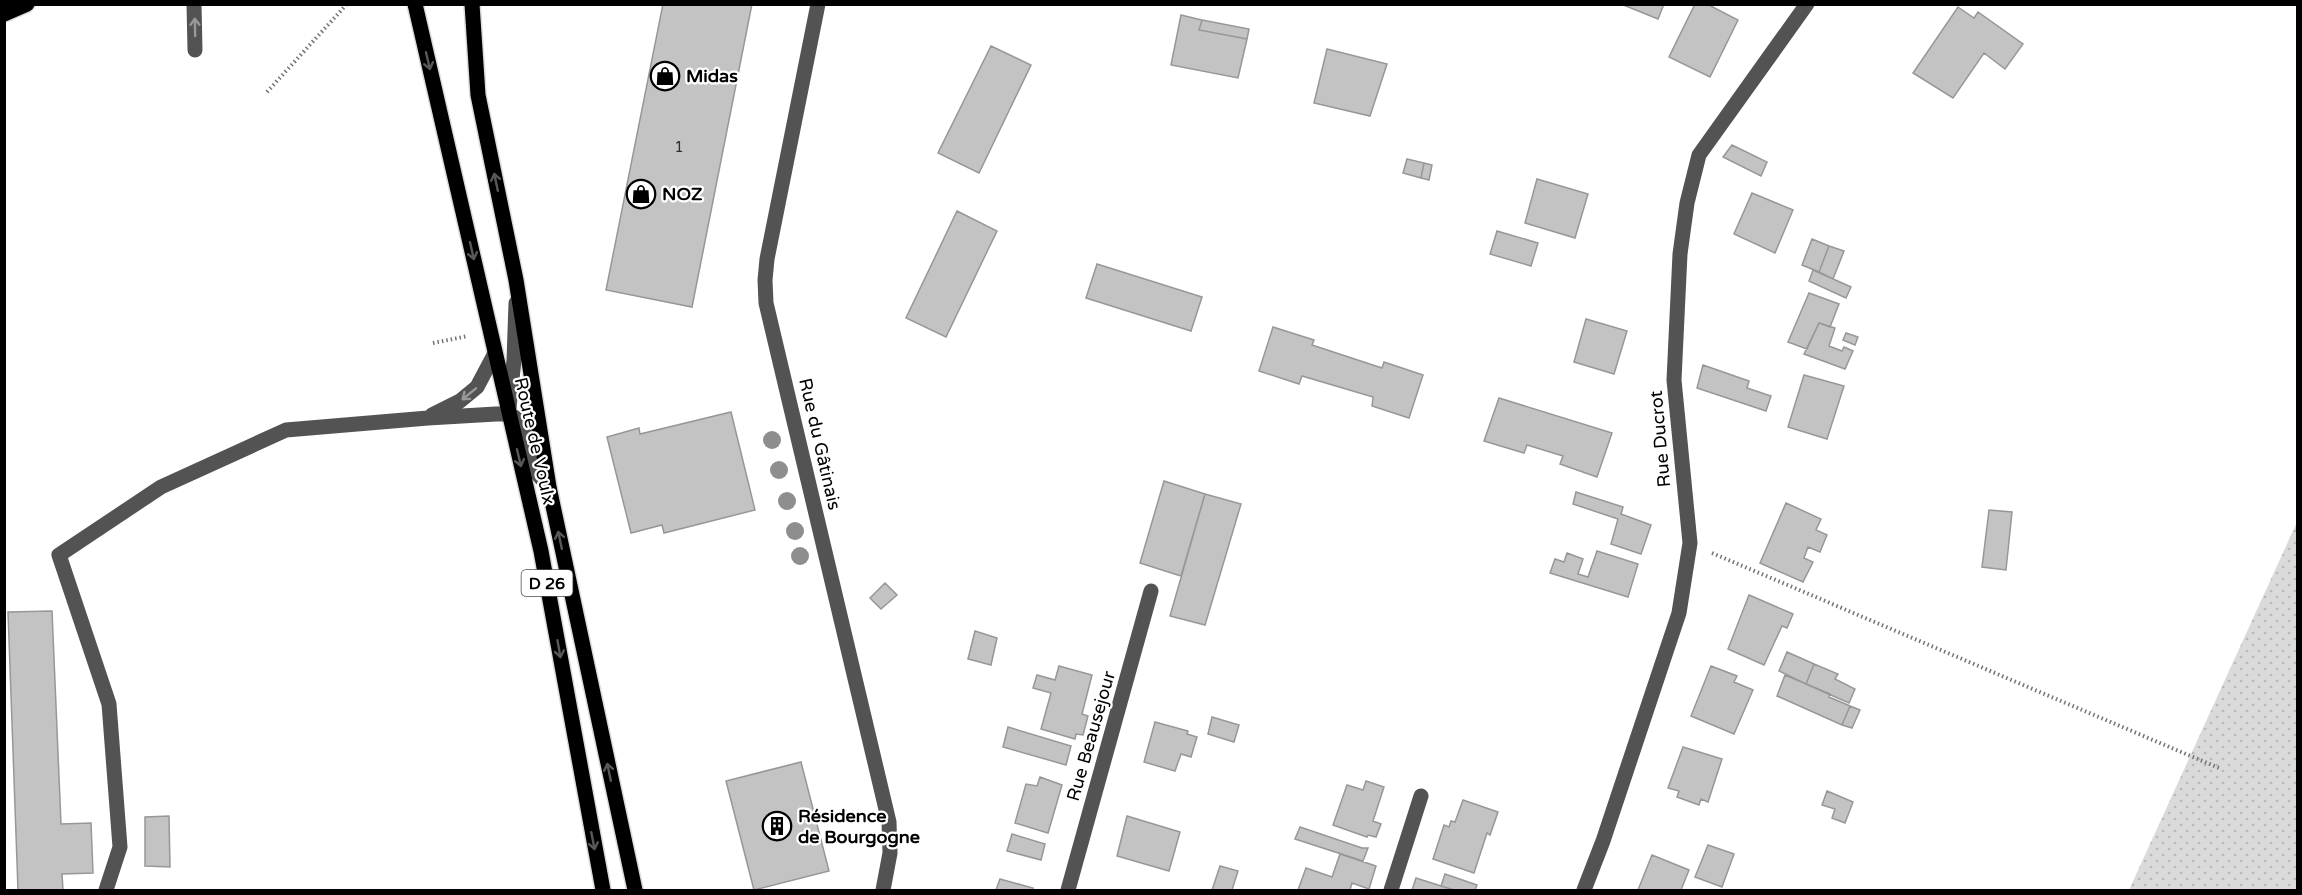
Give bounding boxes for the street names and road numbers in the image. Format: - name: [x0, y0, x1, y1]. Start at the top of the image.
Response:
- street label: Route de Voulx: [510, 375, 560, 507]
- street label: Rue du Gâtinais: [794, 376, 846, 512]
- street label: Rue Ducrot: [1645, 390, 1675, 488]
- road number: D 26: [522, 570, 572, 596]
- street label: Rue Beausejour: [1062, 668, 1120, 804]

